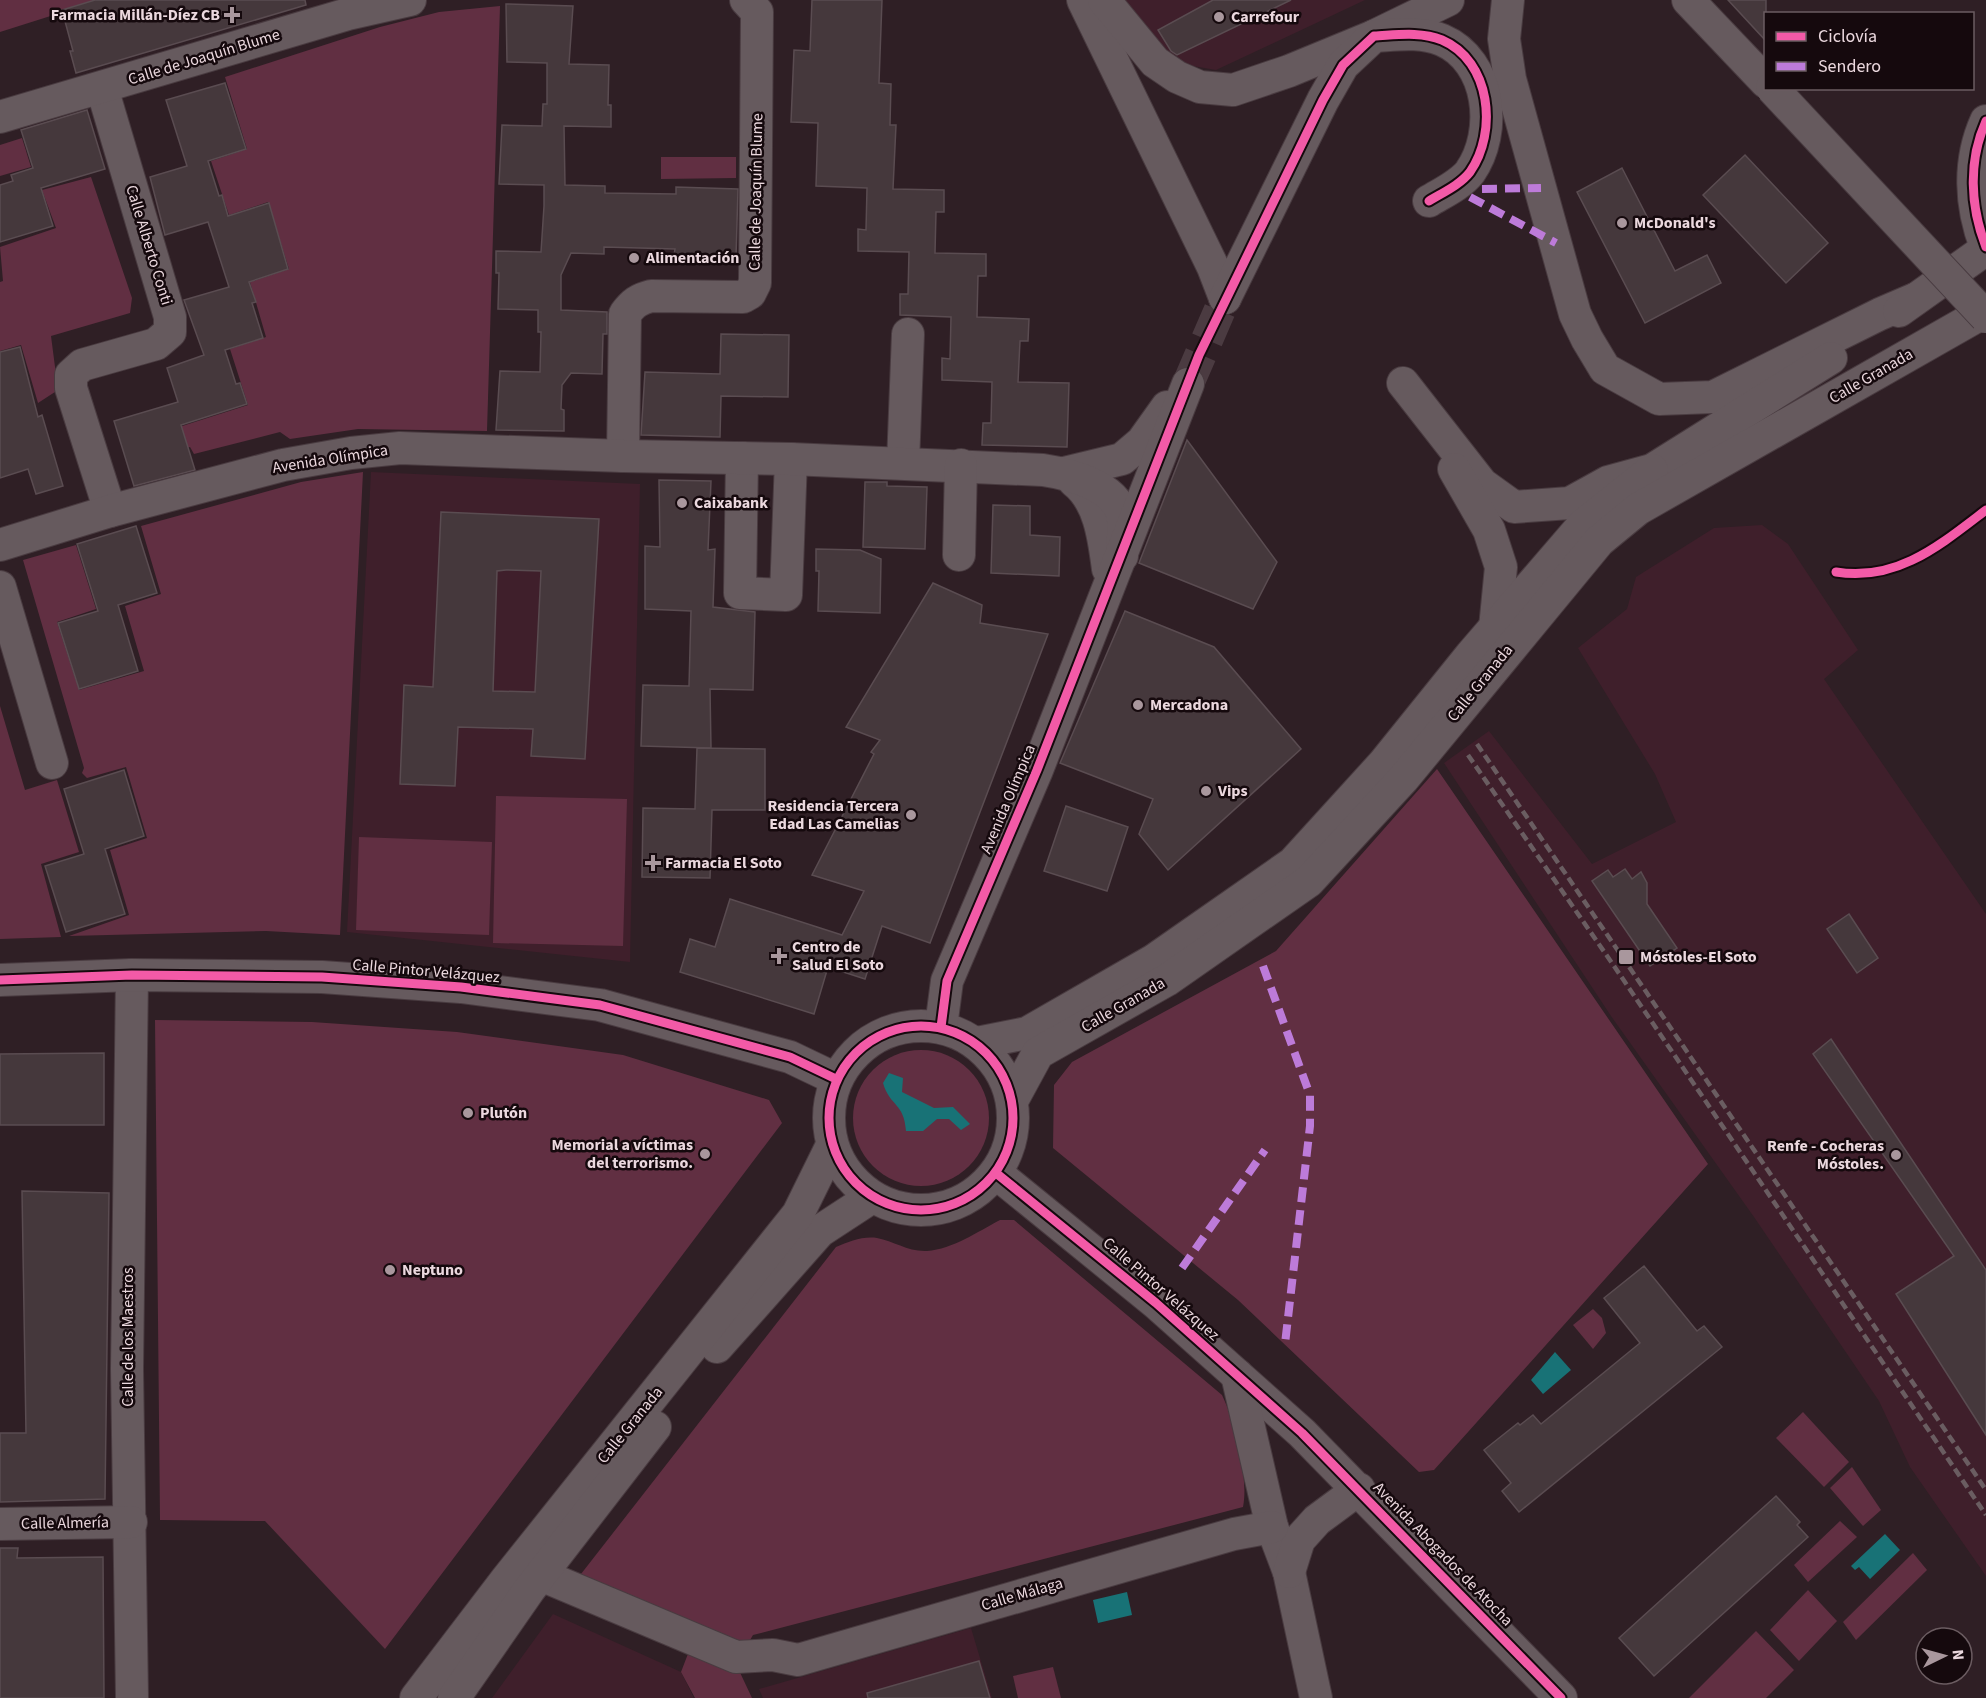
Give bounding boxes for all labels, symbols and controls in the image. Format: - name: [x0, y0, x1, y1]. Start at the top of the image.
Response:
- place label: Farmacia Millán-Díez CB: [51, 4, 220, 26]
- place label: Carrefour: [1231, 6, 1300, 28]
- marker: Farmacia Millán-Díez CB: [225, 8, 239, 22]
- marker: Carrefour: [1212, 10, 1226, 24]
- legend: [1764, 12, 1974, 90]
- street label: Calle de Joaquín Blume: [125, 23, 283, 91]
- text: Ciclovía: [1818, 24, 1877, 49]
- text: Sendero: [1818, 54, 1881, 79]
- street label: Calle de Joaquín Blume: [744, 113, 768, 271]
- street label: Calle Alberto Conti: [120, 182, 178, 308]
- place label: McDonald's: [1634, 212, 1716, 234]
- marker: McDonald's: [1615, 216, 1629, 230]
- place label: Alimentación: [645, 247, 739, 269]
- marker: Alimentación: [627, 251, 641, 265]
- street label: Calle Granada: [1825, 343, 1917, 409]
- street label: Avenida Olímpica: [271, 439, 389, 479]
- place label: Caixabank: [694, 492, 768, 514]
- marker: Caixabank: [675, 496, 689, 510]
- street label: Calle Granada: [1442, 640, 1518, 726]
- place label: Mercadona: [1150, 694, 1228, 716]
- marker: Mercadona: [1131, 698, 1145, 712]
- street label: Avenida Olímpica: [975, 741, 1041, 857]
- place label: Vips: [1217, 780, 1248, 802]
- marker: Vips: [1199, 784, 1213, 798]
- place label: Residencia Tercera Edad Las Camelias: [768, 795, 899, 835]
- marker: Residencia Tercera Edad Las Camelias: [904, 808, 918, 822]
- place label: Farmacia El Soto: [665, 852, 782, 874]
- marker: Farmacia El Soto: [646, 856, 660, 870]
- place label: Centro de Salud El Soto: [792, 936, 884, 976]
- place label: Móstoles-El Soto: [1640, 946, 1757, 968]
- marker: Centro de Salud El Soto: [770, 947, 788, 965]
- marker: Móstoles-El Soto: [1617, 948, 1635, 966]
- street label: Calle Pintor Velázquez: [351, 954, 501, 988]
- street label: Calle Granada: [1077, 972, 1169, 1038]
- place label: Plutón: [480, 1102, 527, 1124]
- marker: Plutón: [461, 1106, 475, 1120]
- place label: Memorial a víctimas del terrorismo.: [551, 1134, 693, 1174]
- place label: Renfe - Cocheras Móstoles.: [1767, 1135, 1884, 1175]
- marker: Memorial a víctimas del terrorismo.: [698, 1147, 712, 1161]
- marker: Renfe - Cocheras Móstoles.: [1889, 1148, 1903, 1162]
- street label: Calle Pintor Velázquez: [1098, 1232, 1224, 1346]
- place label: Neptuno: [402, 1259, 463, 1281]
- marker: Neptuno: [383, 1263, 397, 1277]
- street label: Calle de los Maestros: [117, 1267, 139, 1407]
- street label: Calle Granada: [592, 1382, 668, 1468]
- street label: Avenida Abogados de Atocha: [1368, 1477, 1518, 1631]
- street label: Calle Almería: [21, 1511, 109, 1535]
- street label: Calle Málaga: [978, 1572, 1066, 1616]
- north arrow: [1914, 1626, 1974, 1686]
- text: N: [1947, 1649, 1969, 1661]

